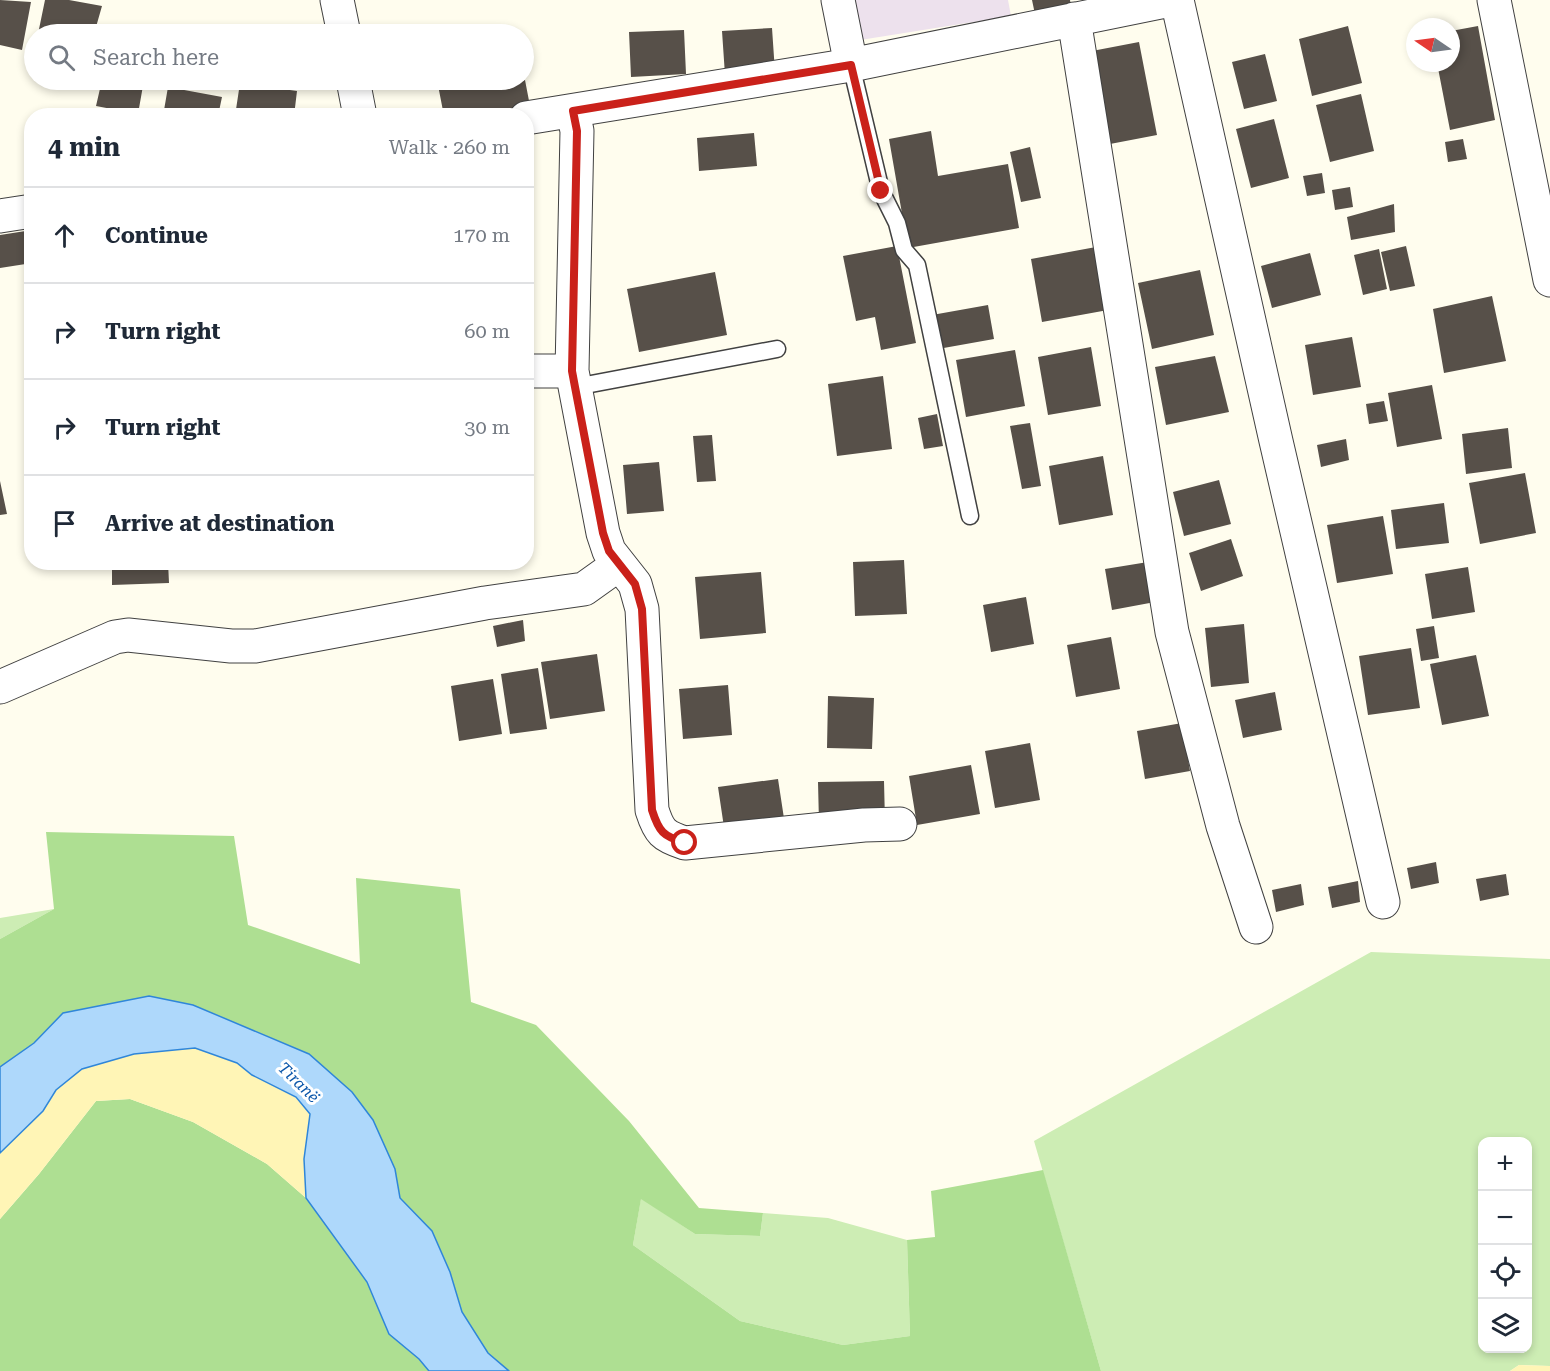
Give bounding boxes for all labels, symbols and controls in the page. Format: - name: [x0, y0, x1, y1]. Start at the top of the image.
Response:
- north arrow: [1406, 18, 1460, 72]
- search box: [24, 24, 534, 90]
- icon: search: [45, 41, 78, 74]
- text: Search here: [93, 45, 219, 70]
- text: 4 min: [48, 132, 120, 162]
- text: Walk · 260 m: [389, 135, 510, 159]
- route end: [867, 177, 893, 203]
- icon: ahead: [48, 219, 81, 252]
- text: Continue: [105, 223, 208, 248]
- text: 170 m: [453, 223, 510, 247]
- icon: right: [48, 315, 81, 348]
- text: Turn right: [105, 319, 220, 344]
- text: 60 m: [464, 319, 510, 343]
- icon: right: [48, 411, 81, 444]
- text: Turn right: [105, 415, 220, 440]
- text: 30 m: [464, 415, 510, 439]
- icon: arrive: [48, 507, 81, 540]
- text: Arrive at destination: [105, 511, 334, 536]
- route start: [671, 829, 697, 855]
- water label: Tiranë: [274, 1058, 323, 1106]
- map controls: [1478, 1137, 1532, 1353]
- button: +: [1478, 1137, 1532, 1191]
- button: −: [1478, 1191, 1532, 1245]
- button: locate: [1478, 1245, 1532, 1299]
- button: layers: [1478, 1299, 1532, 1353]

